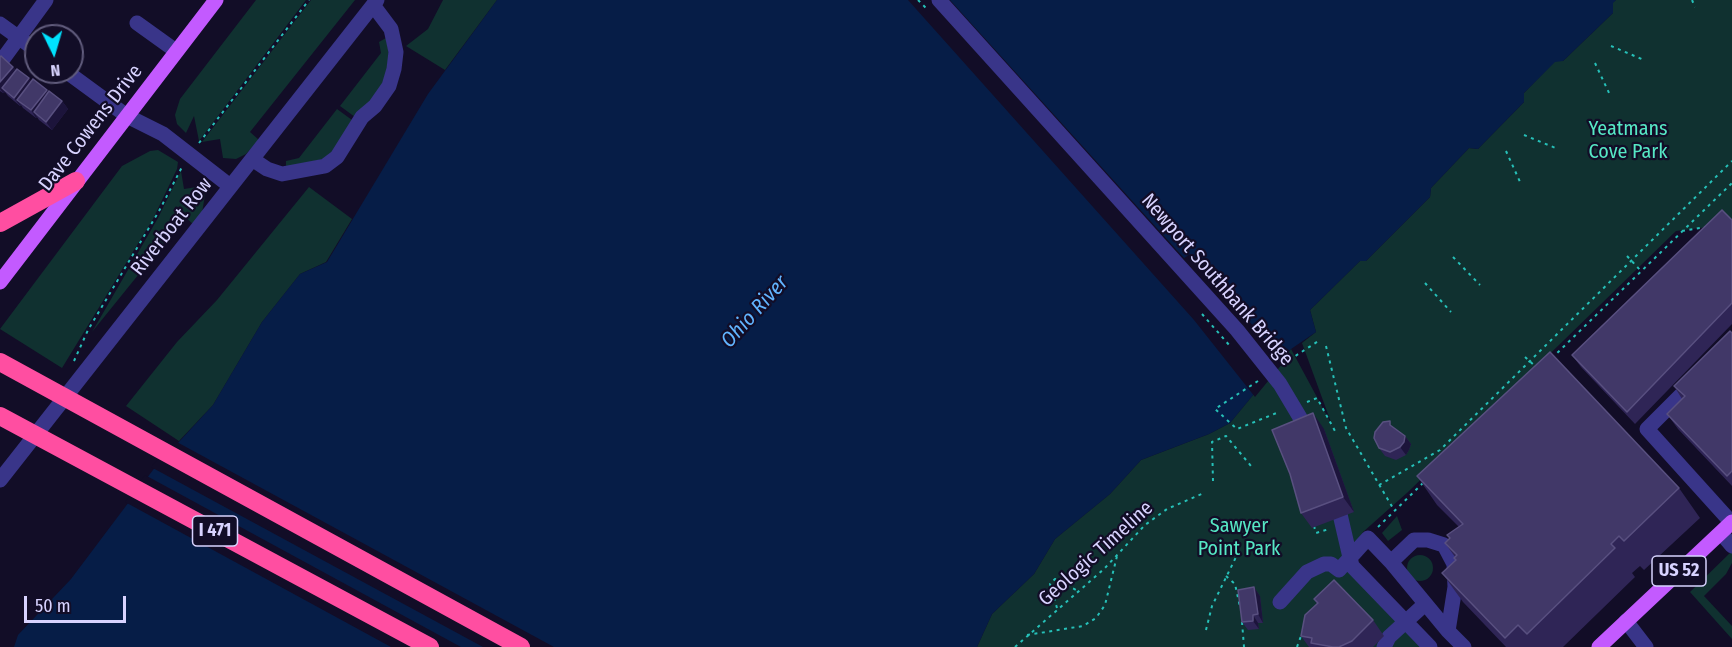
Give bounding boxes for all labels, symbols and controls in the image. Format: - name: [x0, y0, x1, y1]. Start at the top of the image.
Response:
- north arrow: [24, 24, 84, 84]
- street label: Dave Cowens Drive: [34, 60, 148, 196]
- text: N: [50, 61, 61, 80]
- park label: Yeatmans Cove Park: [1588, 117, 1668, 164]
- street label: Riverboat Row: [126, 173, 218, 281]
- street label: Newport Southbank Bridge: [1136, 189, 1298, 371]
- water label: Ohio River: [716, 271, 794, 353]
- street label: Geologic Timeline: [1034, 496, 1158, 612]
- park label: Sawyer Point Park: [1198, 514, 1280, 561]
- road number: I 471: [192, 516, 238, 546]
- road number: US 52: [1652, 556, 1706, 586]
- scale bar: [27, 584, 129, 622]
- text: 50 m: [35, 595, 71, 617]

